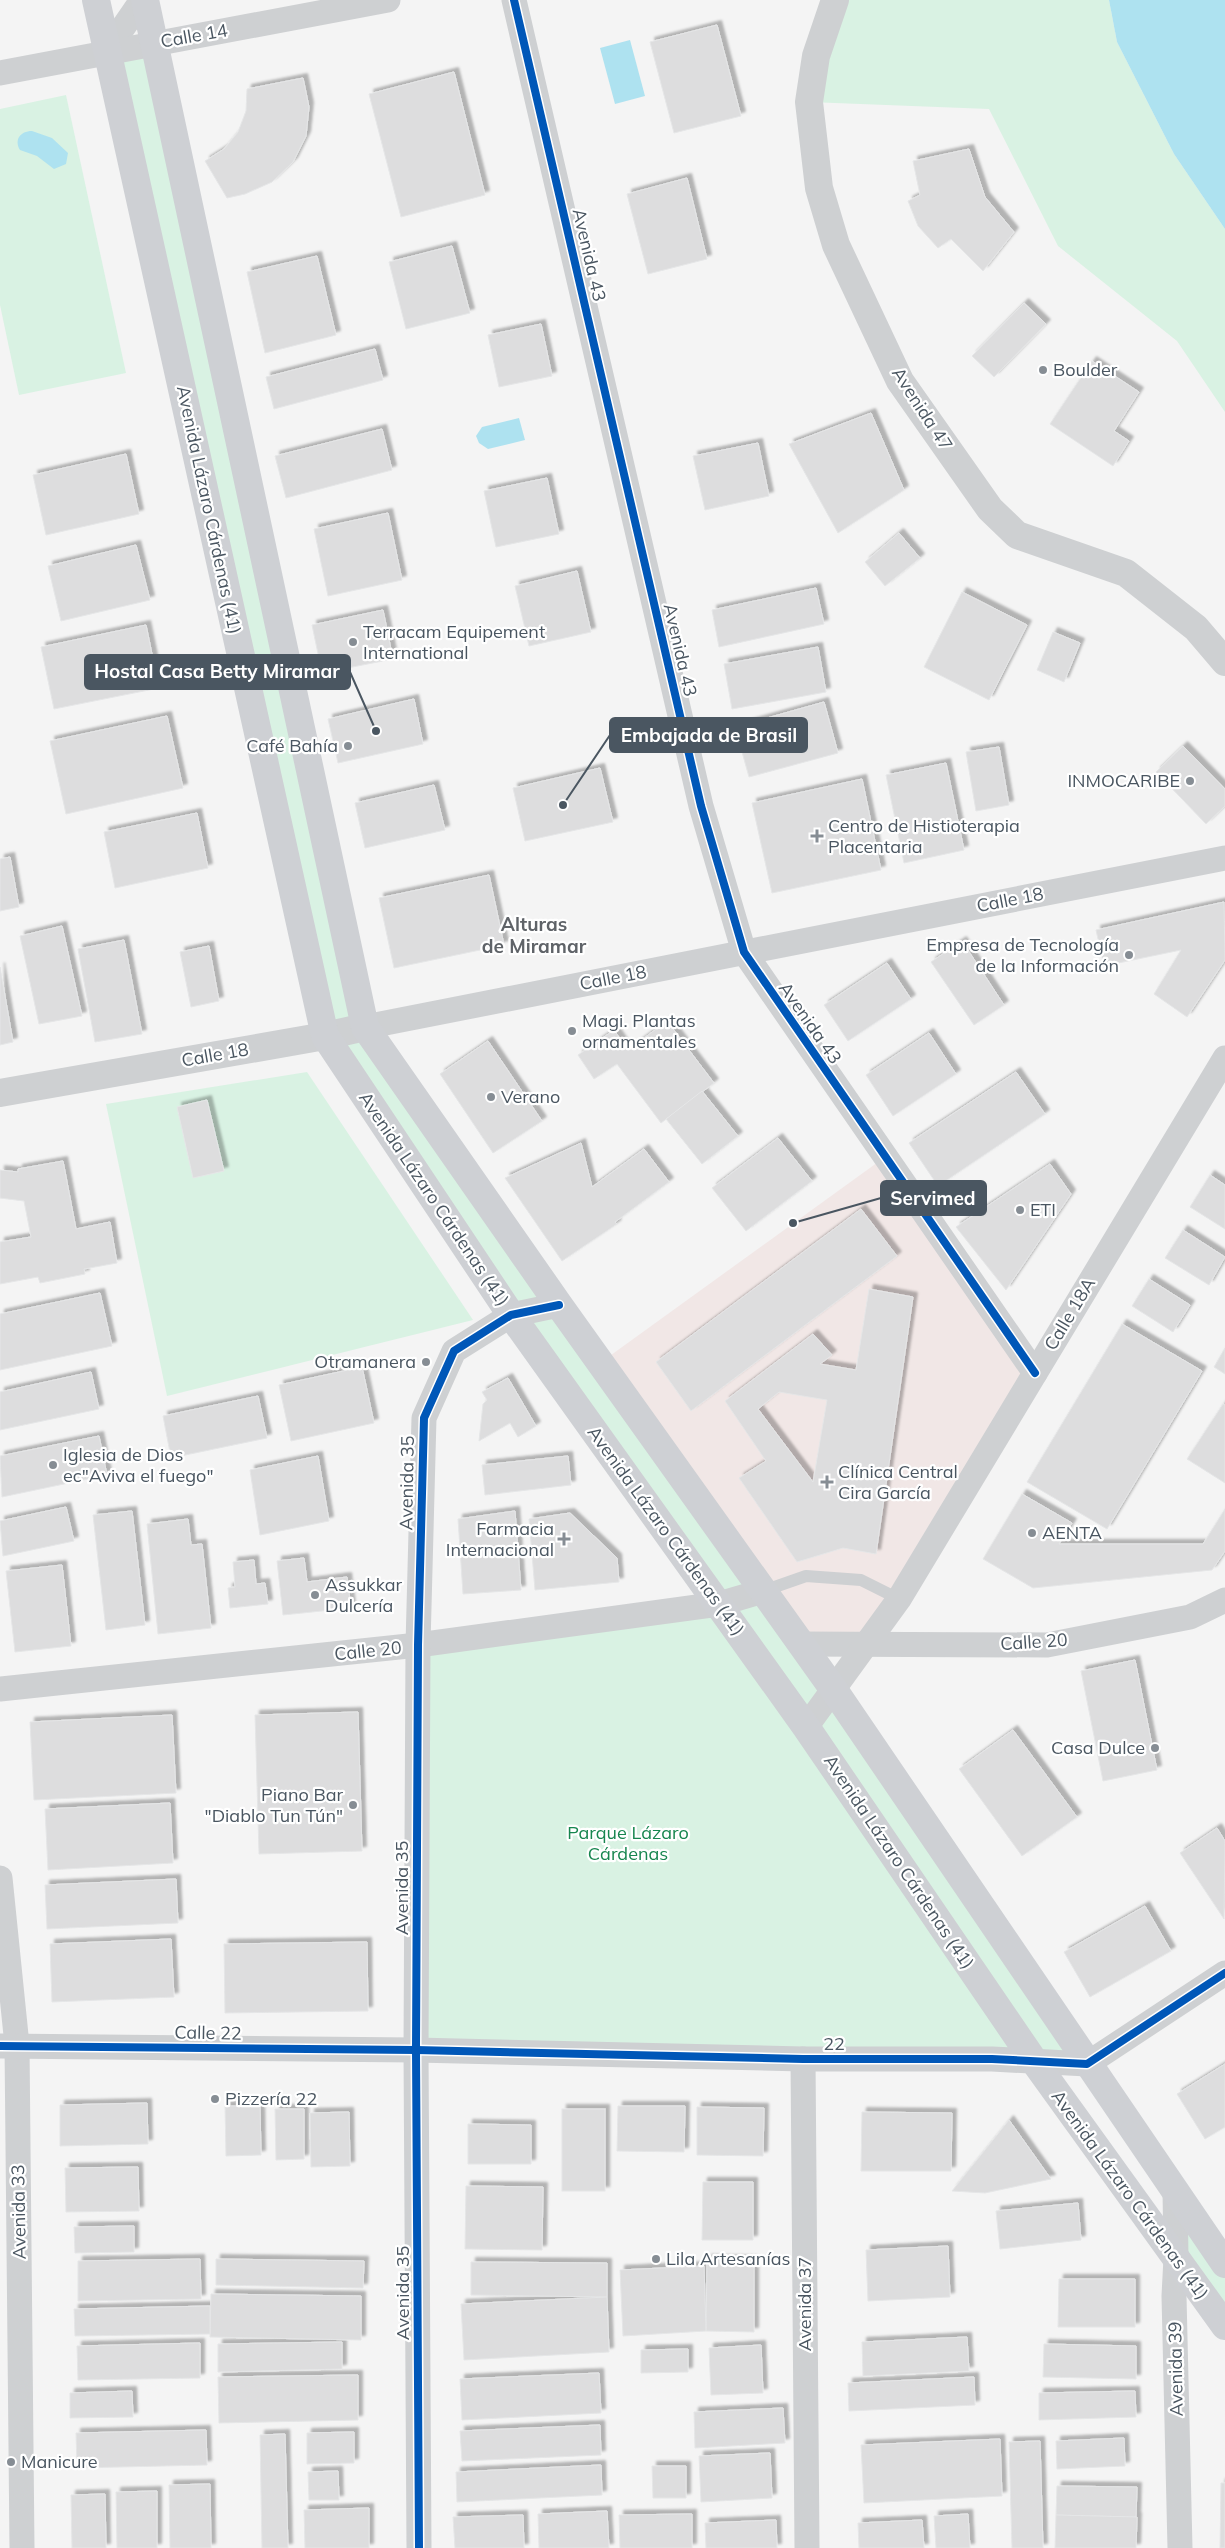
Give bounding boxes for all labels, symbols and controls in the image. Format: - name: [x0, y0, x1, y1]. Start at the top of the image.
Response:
- street label: Calle 14: [159, 18, 229, 53]
- street label: Avenida 43: [568, 206, 611, 304]
- place label: Boulder: [1053, 358, 1118, 381]
- street label: Avenida 47: [887, 363, 958, 455]
- marker: Boulder: [1037, 364, 1049, 376]
- street label: Avenida Lázaro Cárdenas (41): [172, 384, 247, 636]
- street label: Avenida 43: [659, 601, 702, 699]
- place label: Terracam Equipement International: [363, 620, 545, 664]
- marker: Terracam Equipement International: [347, 636, 359, 648]
- callout: Hostal Casa Betty Miramar: [85, 655, 350, 689]
- text: Hostal Casa Betty Miramar: [94, 659, 340, 683]
- callout: Embajada de Brasil: [610, 718, 807, 752]
- text: Embajada de Brasil: [621, 723, 797, 747]
- place label: Café Bahía: [246, 734, 338, 757]
- marker: Café Bahía: [342, 740, 354, 752]
- place label: INMOCARIBE: [1067, 769, 1180, 792]
- marker: INMOCARIBE: [1184, 775, 1196, 787]
- place label: Centro de Histioterapia Placentaria: [828, 814, 1020, 858]
- marker: Centro de Histioterapia Placentaria: [810, 829, 824, 843]
- street label: Calle 18: [975, 882, 1045, 917]
- district label: Alturas de Miramar: [482, 912, 587, 958]
- place label: Empresa de Tecnología de la Información: [926, 933, 1119, 977]
- marker: Empresa de Tecnología de la Información: [1123, 949, 1135, 961]
- street label: Calle 18: [578, 960, 648, 995]
- street label: Avenida 43: [774, 977, 847, 1068]
- place label: Magi. Plantas ornamentales: [582, 1009, 696, 1053]
- marker: Magi. Plantas ornamentales: [566, 1025, 578, 1037]
- street label: Calle 18: [180, 1037, 250, 1072]
- place label: Verano: [501, 1085, 560, 1108]
- street label: Avenida Lázaro Cárdenas (41): [354, 1087, 515, 1310]
- marker: Verano: [485, 1091, 497, 1103]
- callout: Servimed: [881, 1181, 986, 1215]
- text: Servimed: [890, 1186, 976, 1210]
- place label: ETI: [1030, 1198, 1056, 1221]
- marker: ETI: [1014, 1204, 1026, 1216]
- street label: Calle 18A: [1039, 1273, 1100, 1354]
- place label: Otramanera: [314, 1350, 416, 1373]
- marker: Otramanera: [420, 1356, 432, 1368]
- street label: Avenida Lázaro Cárdenas (41): [583, 1421, 750, 1640]
- street label: Avenida 35: [394, 1435, 419, 1531]
- place label: Iglesia de Dios ec"Aviva el fuego": [63, 1443, 213, 1487]
- marker: Iglesia de Dios ec"Aviva el fuego": [47, 1459, 59, 1471]
- place label: Clínica Central Cira García: [838, 1460, 958, 1504]
- marker: Clínica Central Cira García: [820, 1475, 834, 1489]
- place label: Farmacia Internacional: [446, 1517, 554, 1561]
- place label: AENTA: [1042, 1521, 1102, 1544]
- marker: AENTA: [1026, 1527, 1038, 1539]
- marker: Farmacia Internacional: [558, 1533, 570, 1545]
- place label: Assukkar Dulcería: [325, 1573, 403, 1617]
- marker: Assukkar Dulcería: [309, 1589, 321, 1601]
- street label: Calle 20: [1000, 1628, 1068, 1655]
- street label: Calle 20: [333, 1636, 403, 1665]
- place label: Casa Dulce: [1051, 1736, 1145, 1759]
- marker: Casa Dulce: [1149, 1742, 1161, 1754]
- street label: Avenida Lázaro Cárdenas (41): [819, 1750, 980, 1973]
- place label: Piano Bar "Diablo Tun Tún": [205, 1783, 343, 1827]
- marker: Piano Bar "Diablo Tun Tún": [347, 1799, 359, 1811]
- park label: Parque Lázaro Cárdenas: [567, 1821, 689, 1865]
- street label: Avenida 35: [390, 1840, 413, 1935]
- street label: Calle 22: [174, 2020, 242, 2045]
- street label: 22: [823, 2032, 845, 2055]
- street label: Avenida Lázaro Cárdenas (41): [1047, 2085, 1214, 2304]
- place label: Pizzería 22: [225, 2087, 317, 2110]
- marker: Pizzería 22: [209, 2093, 221, 2105]
- street label: Avenida 33: [6, 2164, 31, 2260]
- street label: Avenida 35: [391, 2245, 414, 2340]
- place label: Lila Artesanías: [666, 2247, 790, 2270]
- marker: Lila Artesanías: [650, 2253, 662, 2265]
- street label: Avenida 37: [793, 2257, 816, 2351]
- street label: Avenida 39: [1163, 2321, 1188, 2417]
- place label: Manicure: [21, 2450, 98, 2473]
- marker: Manicure: [5, 2456, 17, 2468]

